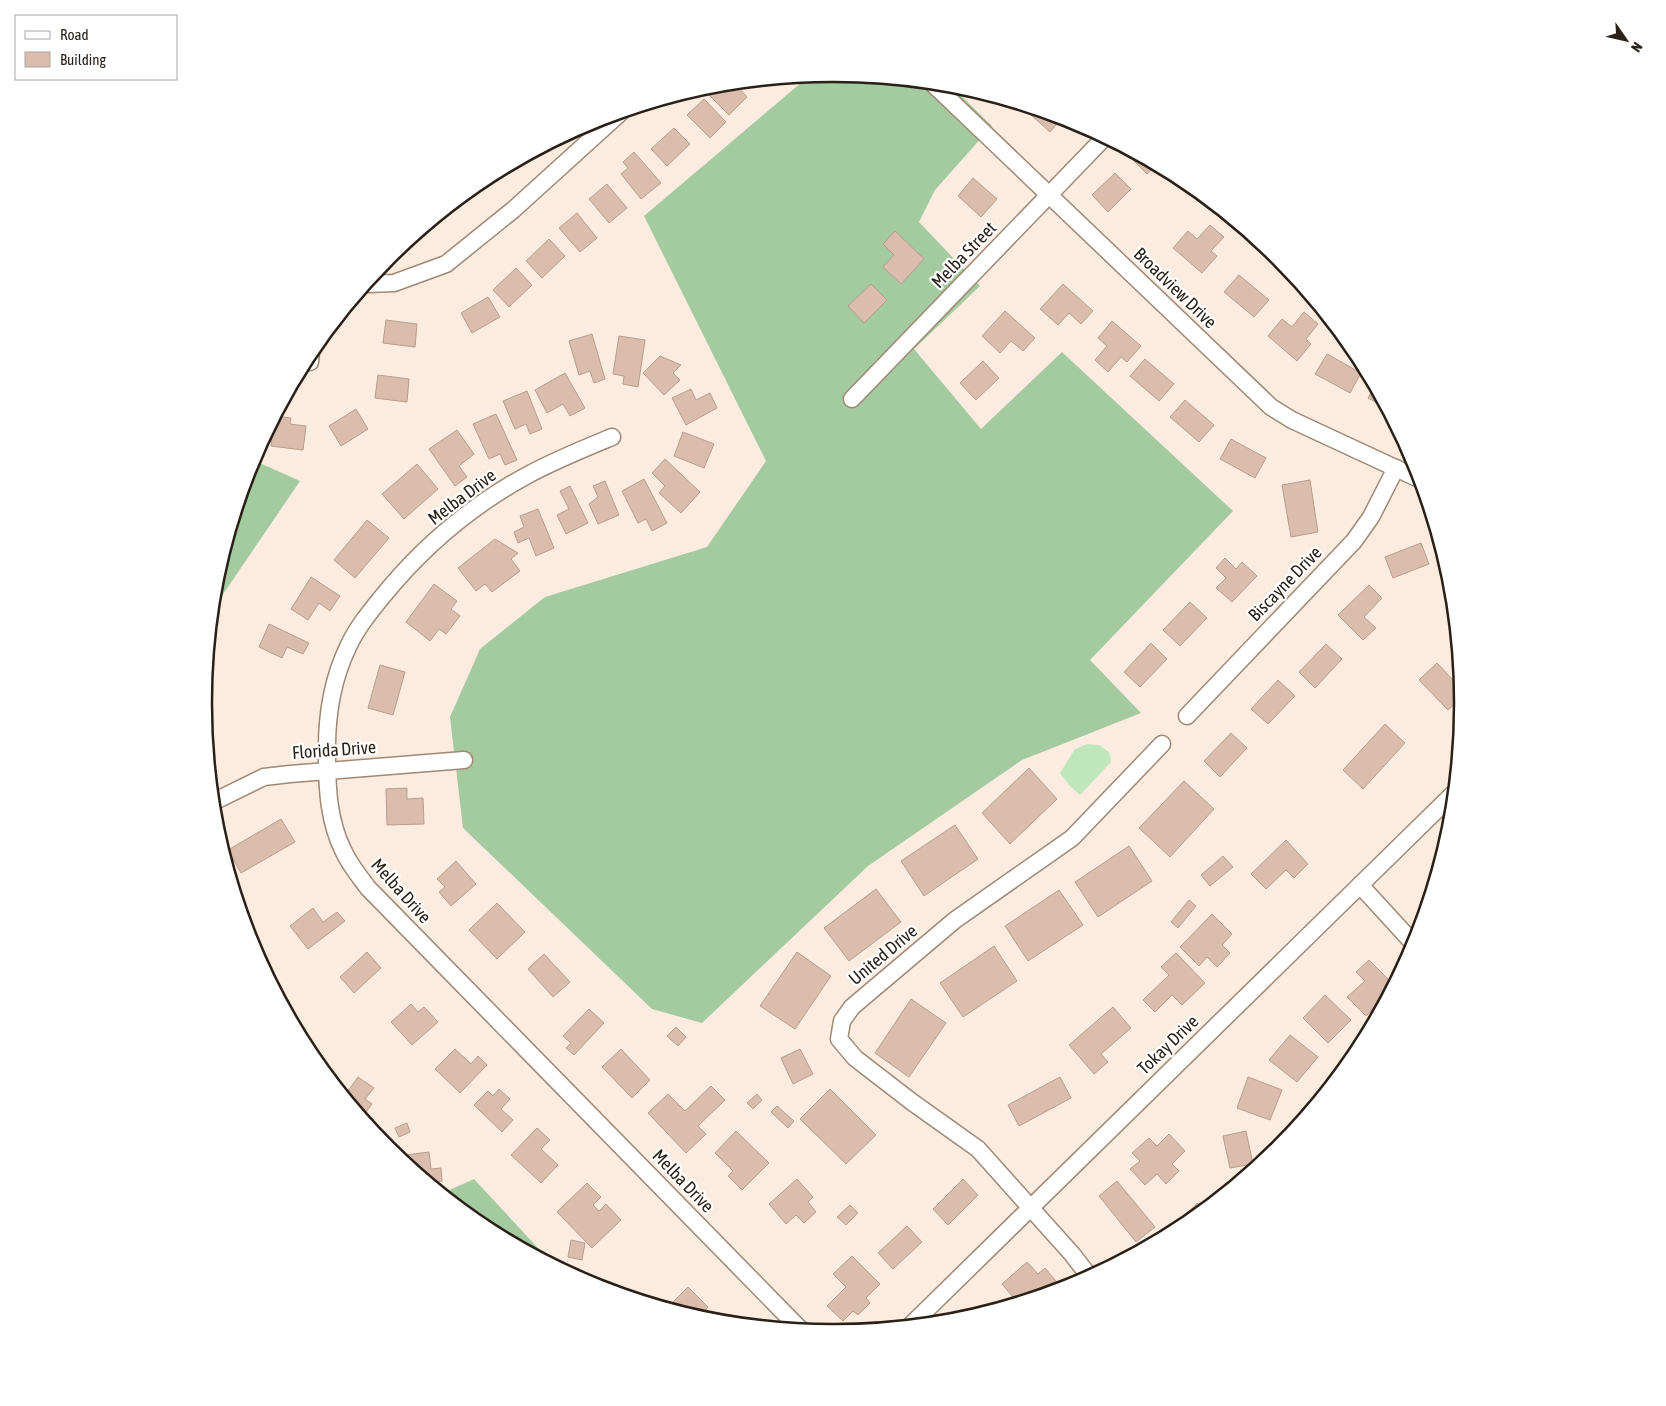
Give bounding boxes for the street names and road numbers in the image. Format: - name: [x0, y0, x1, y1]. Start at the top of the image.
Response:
- street label: Melba Street: [927, 217, 1000, 292]
- street label: Broadview Drive: [1130, 243, 1221, 332]
- street label: Melba Drive: [424, 464, 500, 529]
- street label: Biscayne Drive: [1244, 542, 1325, 625]
- street label: Florida Drive: [291, 736, 377, 763]
- street label: Melba Drive: [367, 854, 436, 927]
- street label: United Drive: [844, 920, 921, 989]
- street label: Tokay Drive: [1133, 1011, 1202, 1079]
- street label: Melba Drive: [648, 1145, 718, 1216]

